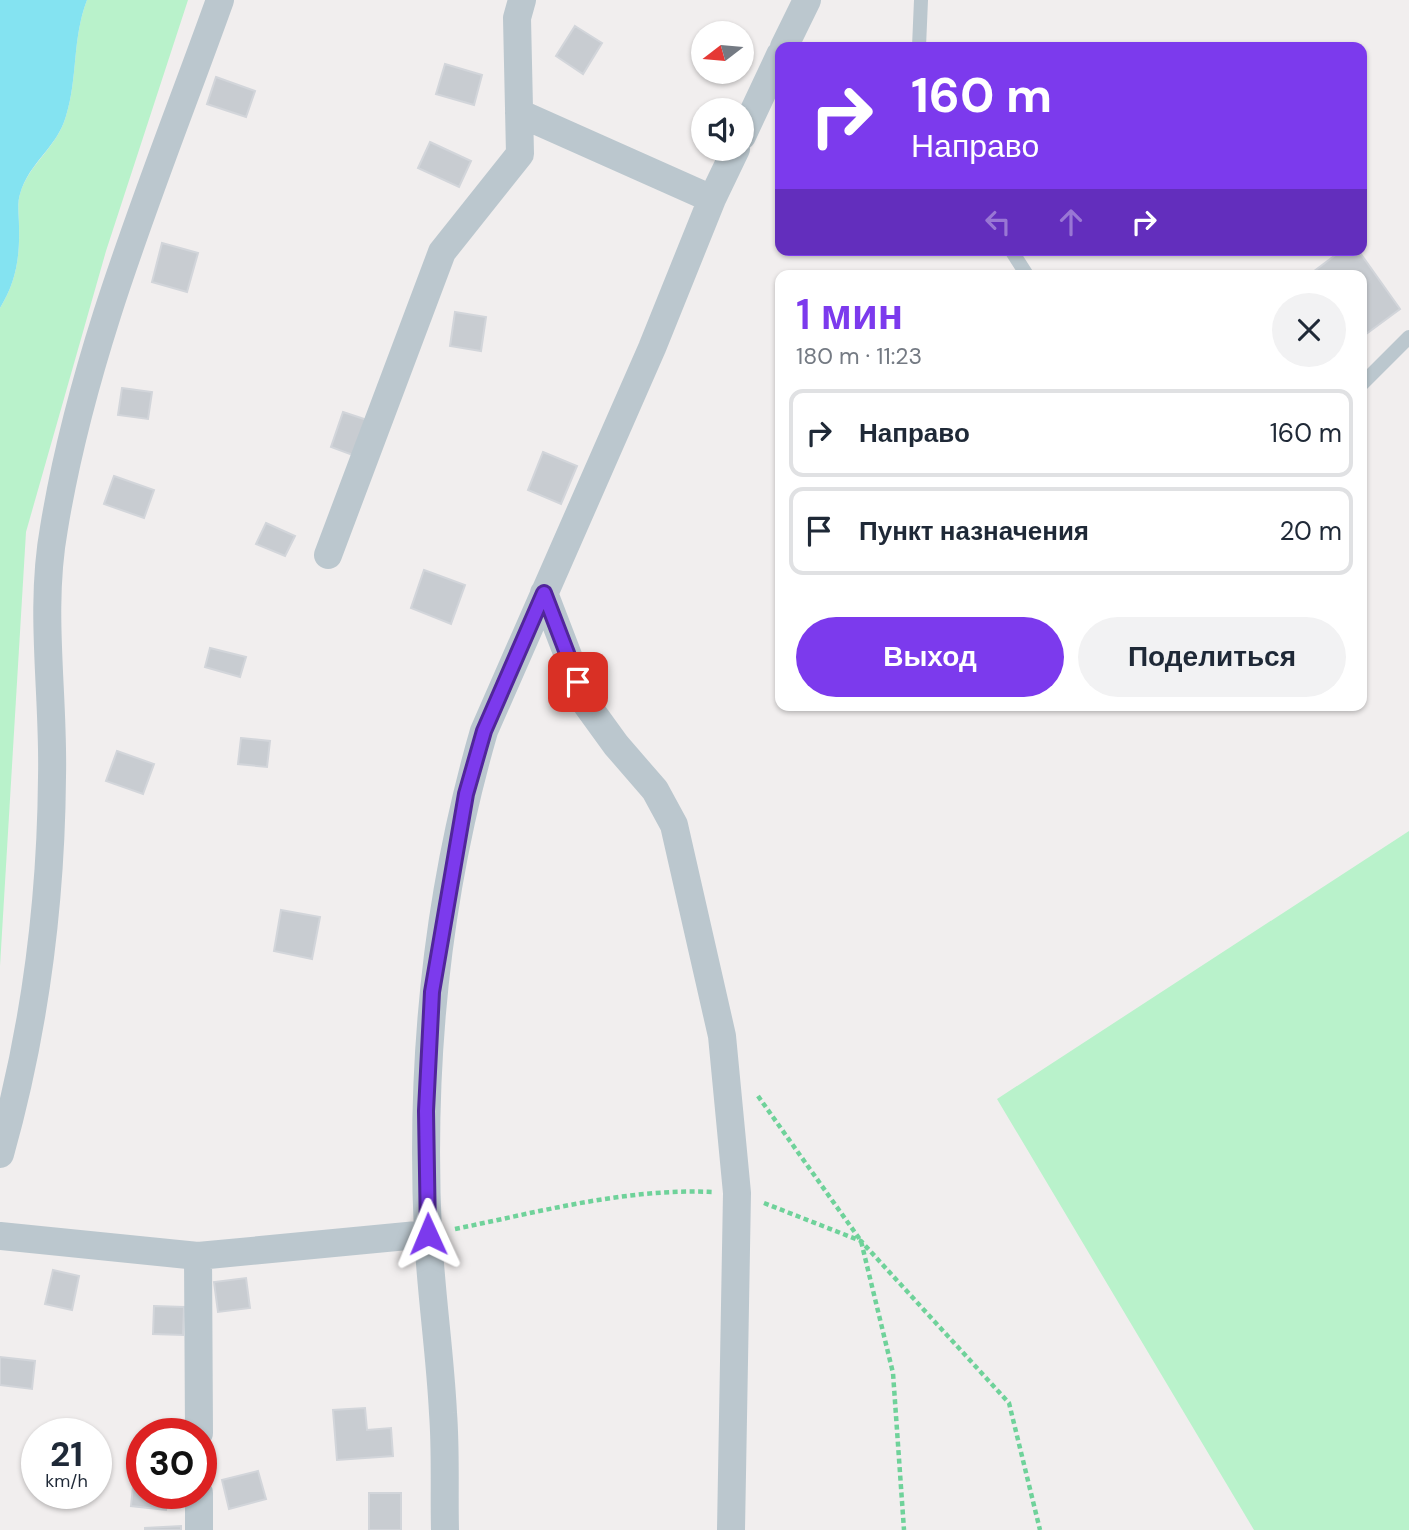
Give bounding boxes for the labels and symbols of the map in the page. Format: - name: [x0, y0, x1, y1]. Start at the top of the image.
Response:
- north arrow: [691, 21, 754, 84]
- pin: [548, 652, 608, 712]
- position arrow: [391, 1197, 465, 1271]
- speed limit sign: 30: [126, 1418, 217, 1509]

